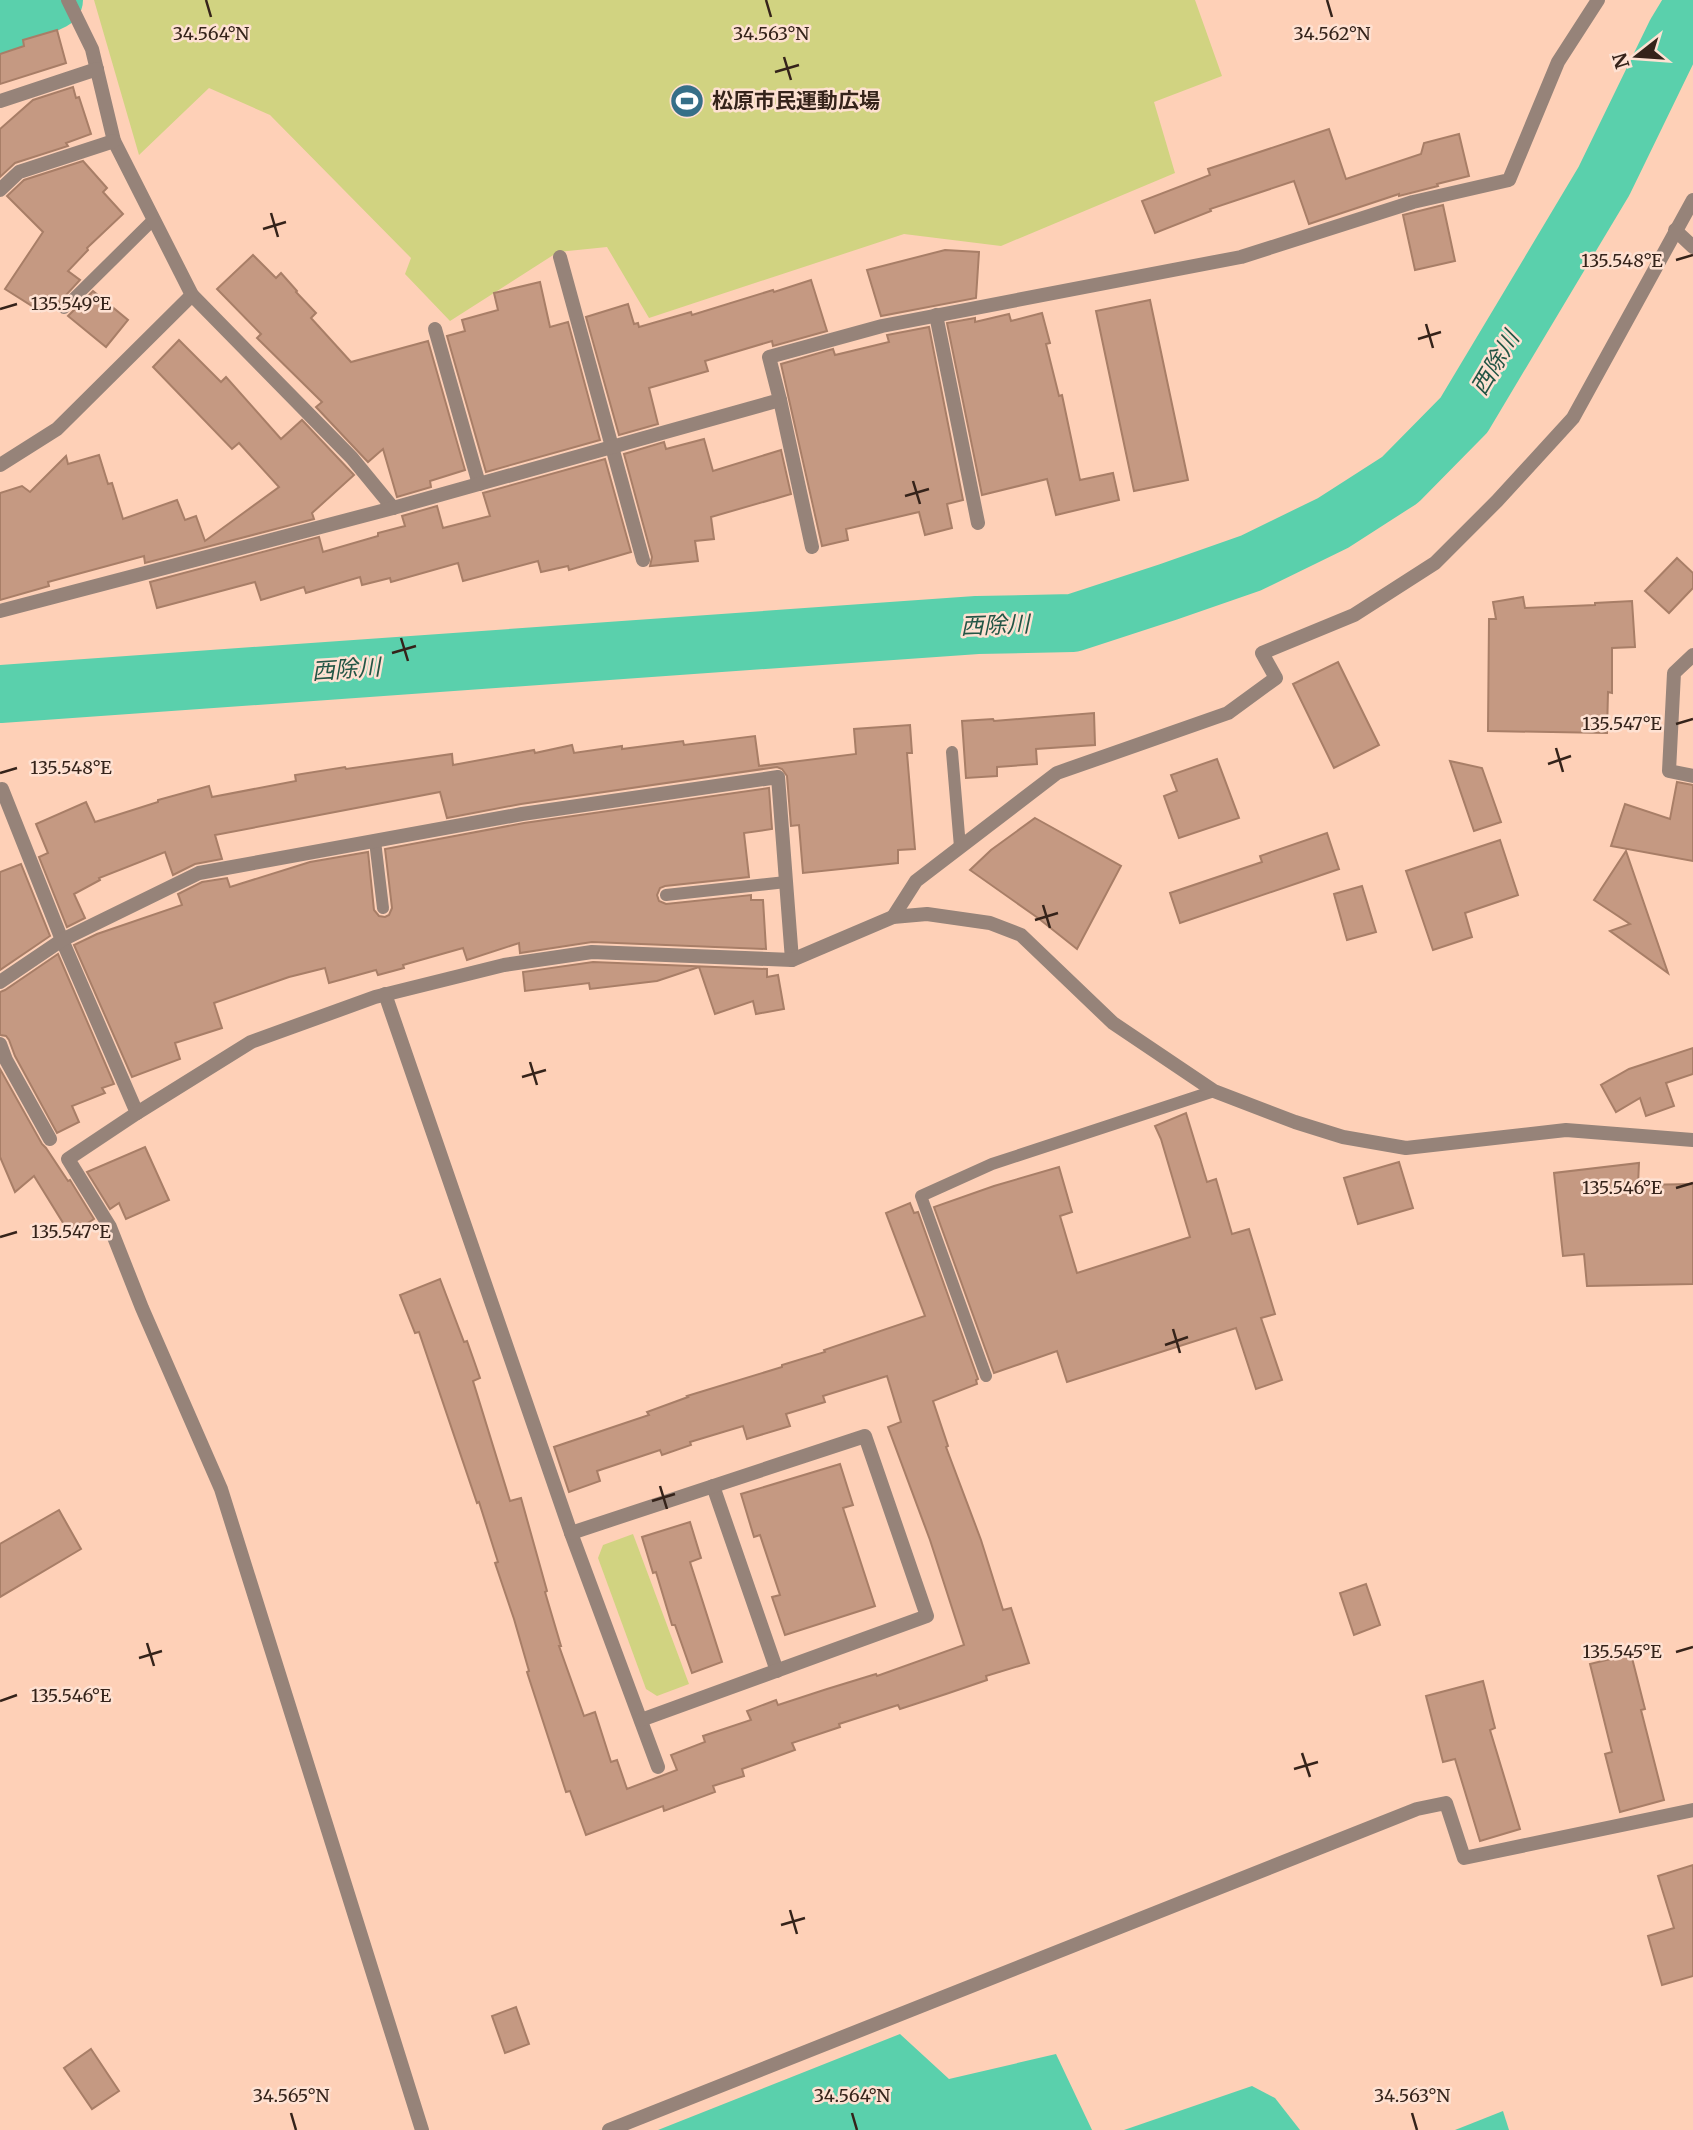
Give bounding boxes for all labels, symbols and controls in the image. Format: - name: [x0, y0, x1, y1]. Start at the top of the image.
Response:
- north arrow: [1602, 21, 1672, 91]
- text: 34.564°N: [173, 22, 249, 45]
- text: 34.563°N: [733, 22, 809, 45]
- text: 34.562°N: [1293, 22, 1371, 45]
- text: N: [1607, 50, 1634, 72]
- sports icon: 松原市民運動広場: [668, 82, 706, 120]
- place label: 松原市民運動広場: [712, 87, 880, 114]
- text: 135.548°E: [1581, 249, 1663, 272]
- text: 135.549°E: [31, 292, 112, 315]
- water label: 西除川: [1464, 323, 1526, 400]
- water label: 西除川: [960, 609, 1033, 640]
- water label: 西除川: [311, 651, 384, 685]
- text: 135.547°E: [1582, 712, 1662, 735]
- text: 135.548°E: [30, 756, 112, 779]
- text: 135.546°E: [1582, 1176, 1663, 1199]
- text: 135.547°E: [31, 1220, 111, 1243]
- text: 135.545°E: [1582, 1640, 1662, 1663]
- text: 135.546°E: [31, 1684, 112, 1707]
- text: 34.565°N: [253, 2084, 329, 2107]
- text: 34.564°N: [814, 2084, 890, 2107]
- text: 34.563°N: [1374, 2084, 1450, 2107]

